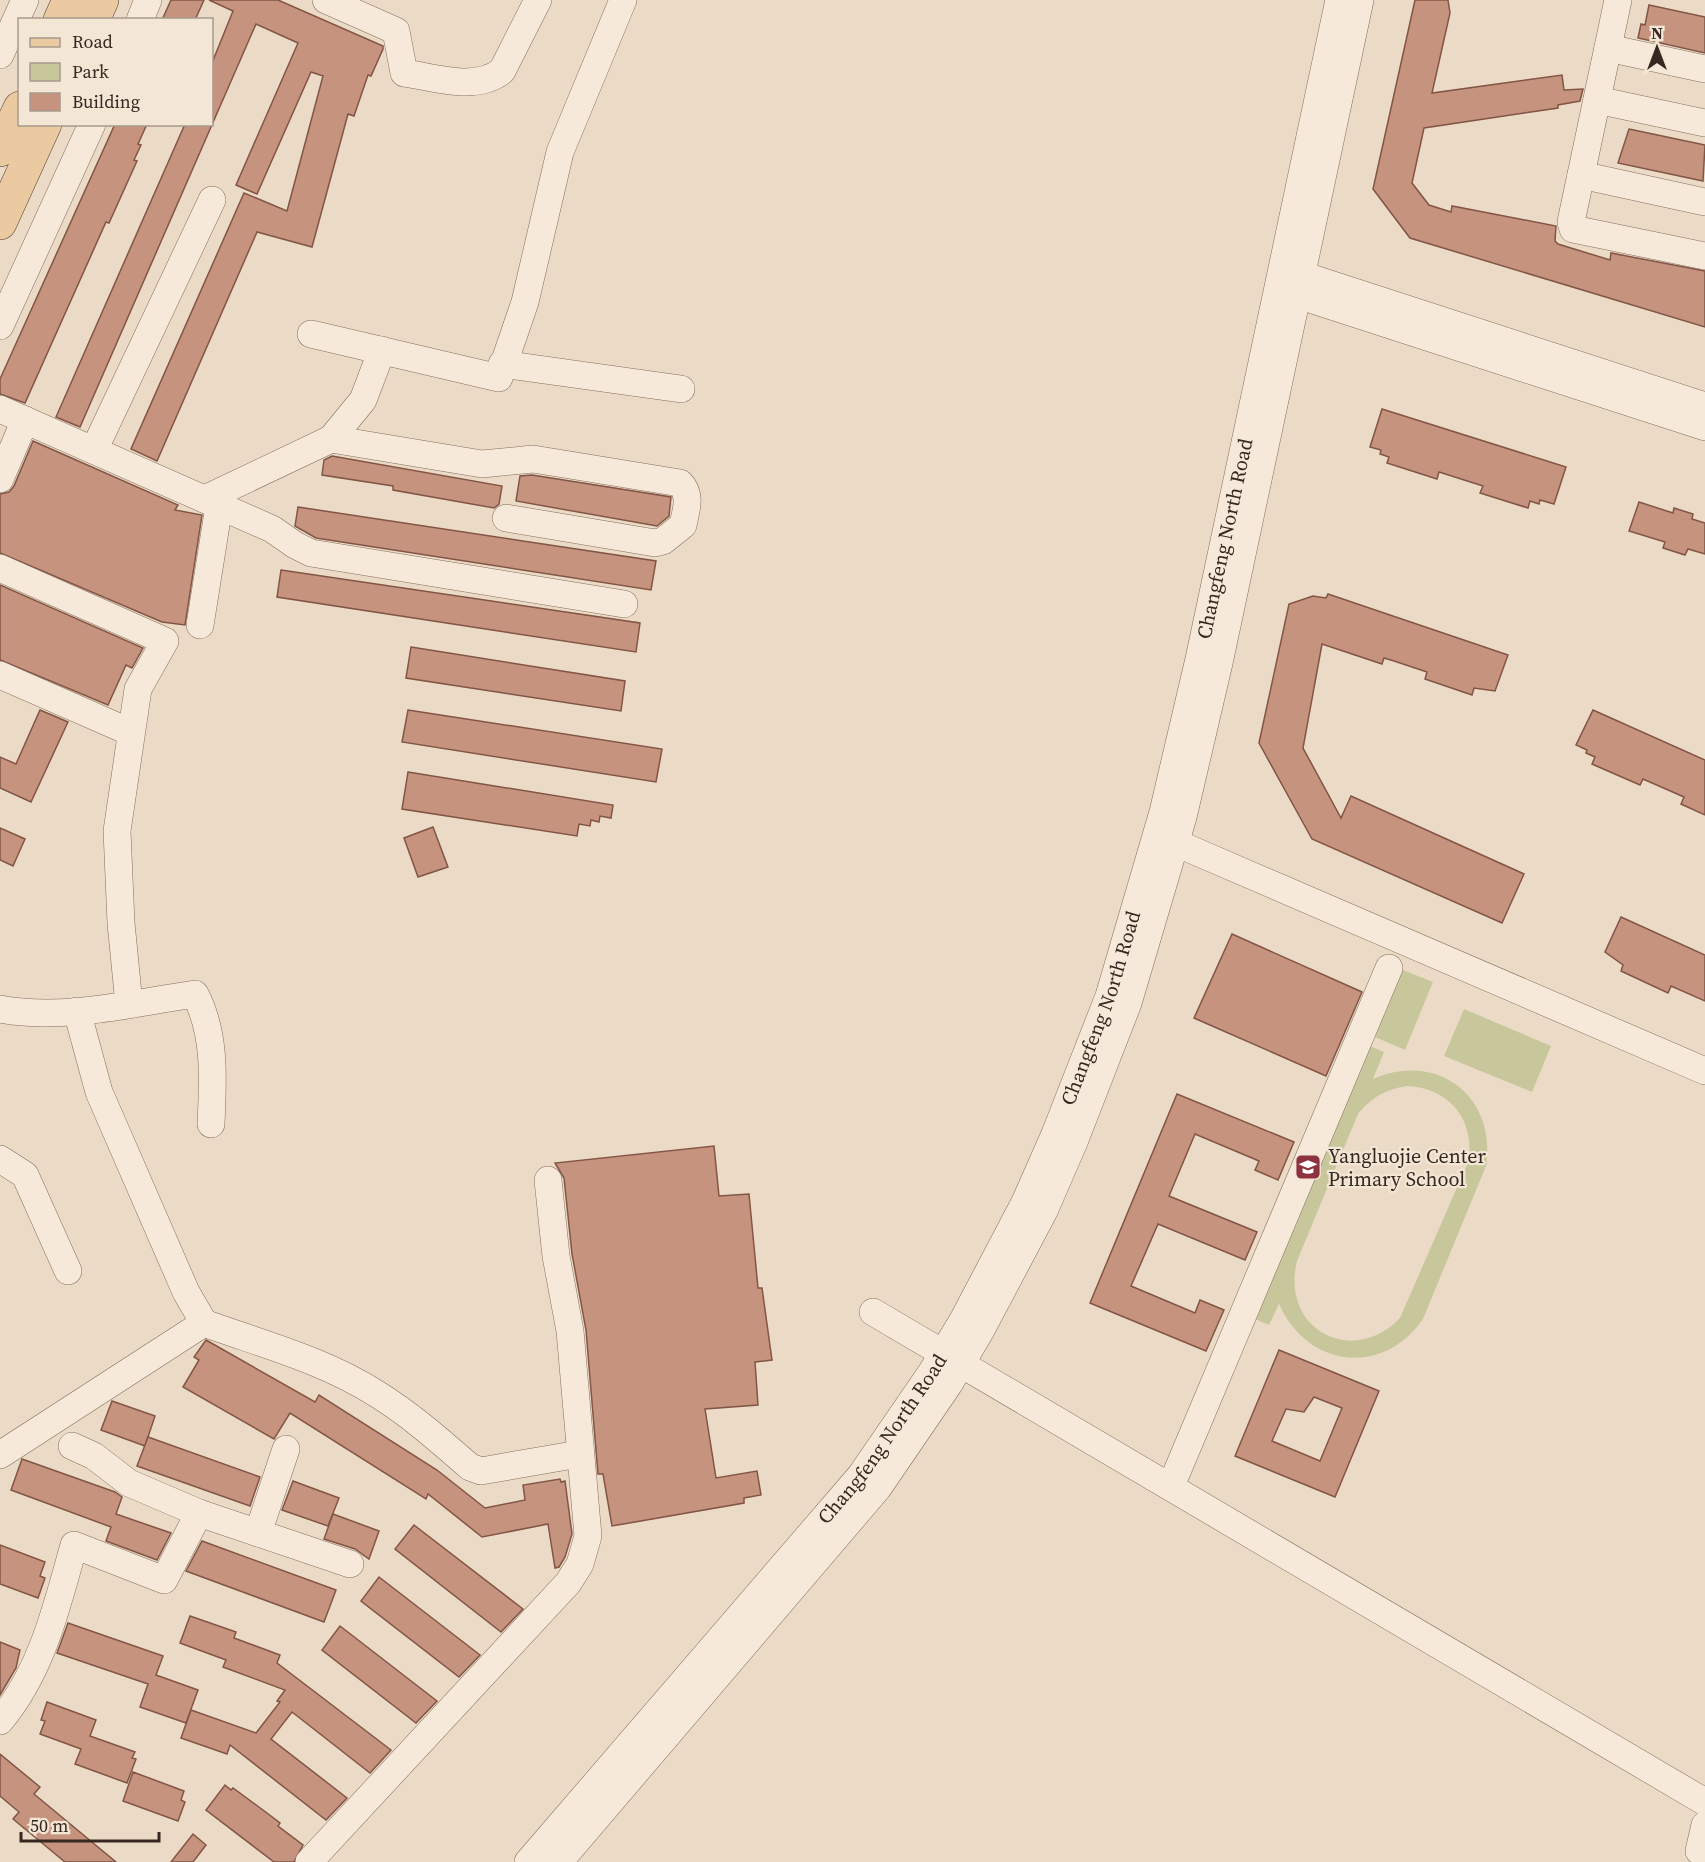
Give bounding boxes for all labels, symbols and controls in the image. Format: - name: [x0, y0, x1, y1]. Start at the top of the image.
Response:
- legend: [18, 18, 213, 126]
- north arrow: [1627, 18, 1687, 78]
- text: N: [1651, 22, 1663, 44]
- text: Road: [72, 29, 113, 54]
- text: Park: [72, 59, 109, 84]
- text: Building: [72, 89, 140, 114]
- street label: Changfeng North Road: [1190, 435, 1260, 641]
- street label: Changfeng North Road: [1054, 907, 1147, 1109]
- place label: Yangluojie Center Primary School: [1328, 1142, 1487, 1193]
- school or university icon: Yangluojie Center Primary School: [1293, 1152, 1323, 1182]
- street label: Changfeng North Road: [811, 1348, 954, 1530]
- scale bar: [21, 1805, 159, 1843]
- text: 50 m: [30, 1813, 68, 1838]

